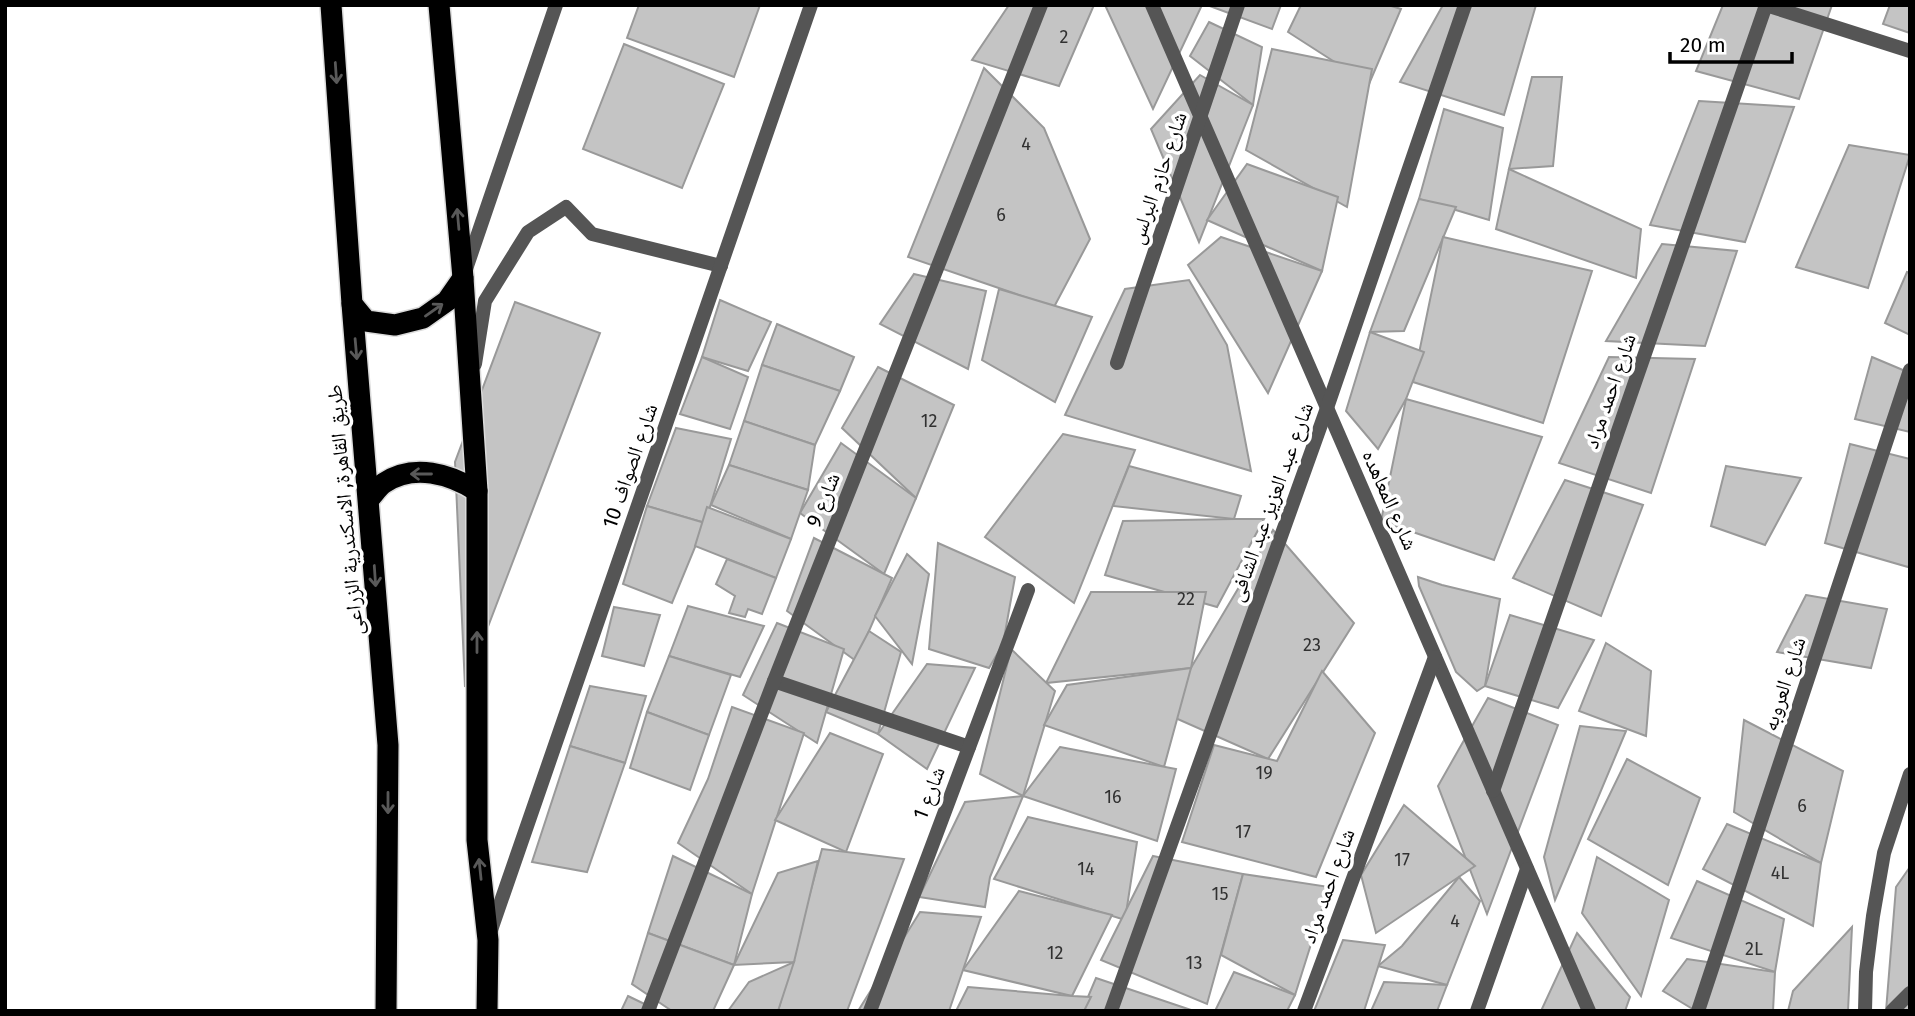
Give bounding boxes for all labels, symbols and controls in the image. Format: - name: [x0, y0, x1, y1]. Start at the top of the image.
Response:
- scale bar: [1670, 21, 1792, 65]
- house number: 2: [1060, 26, 1069, 48]
- text: 20 m: [1680, 32, 1726, 58]
- one-way arrow: [330, 62, 343, 84]
- street label: شارع حازم البرلس: [1123, 109, 1194, 248]
- house number: 4: [1021, 133, 1031, 155]
- house number: 6: [996, 204, 1006, 226]
- one-way arrow: [451, 208, 464, 231]
- one-way arrow: [424, 303, 443, 317]
- street label: شارع احمد مراد: [1578, 330, 1642, 452]
- one-way arrow: [350, 337, 363, 360]
- street label: طريق القاهرة, الاسكندرية الزراعى: [321, 384, 369, 636]
- street label: شارع عبد العزيز عبد الشافى: [1223, 399, 1319, 605]
- street label: شارع الصواف 10: [596, 400, 664, 532]
- house number: 12: [921, 410, 937, 432]
- street label: شارع المعاهده: [1356, 446, 1424, 554]
- one-way arrow: [410, 467, 433, 480]
- street label: شارع 9: [800, 469, 846, 531]
- one-way arrow: [369, 564, 382, 587]
- house number: 22: [1177, 588, 1195, 610]
- one-way arrow: [470, 631, 484, 654]
- house number: 23: [1303, 634, 1321, 656]
- street label: شارع العروبه: [1757, 634, 1811, 734]
- house number: 19: [1255, 762, 1273, 784]
- street label: شارع 1: [907, 763, 951, 823]
- house number: 16: [1104, 786, 1122, 808]
- one-way arrow: [381, 791, 395, 814]
- house number: 6: [1797, 795, 1807, 817]
- house number: 17: [1235, 821, 1251, 843]
- street label: شارع احمد مراد: [1295, 825, 1361, 947]
- house number: 17: [1394, 849, 1410, 871]
- house number: 14: [1077, 858, 1095, 880]
- one-way arrow: [474, 859, 487, 881]
- house number: 4L: [1771, 862, 1789, 884]
- house number: 15: [1212, 883, 1228, 905]
- house number: 4: [1450, 910, 1460, 932]
- house number: 2L: [1745, 938, 1763, 960]
- house number: 12: [1047, 942, 1063, 964]
- house number: 13: [1186, 952, 1202, 974]

